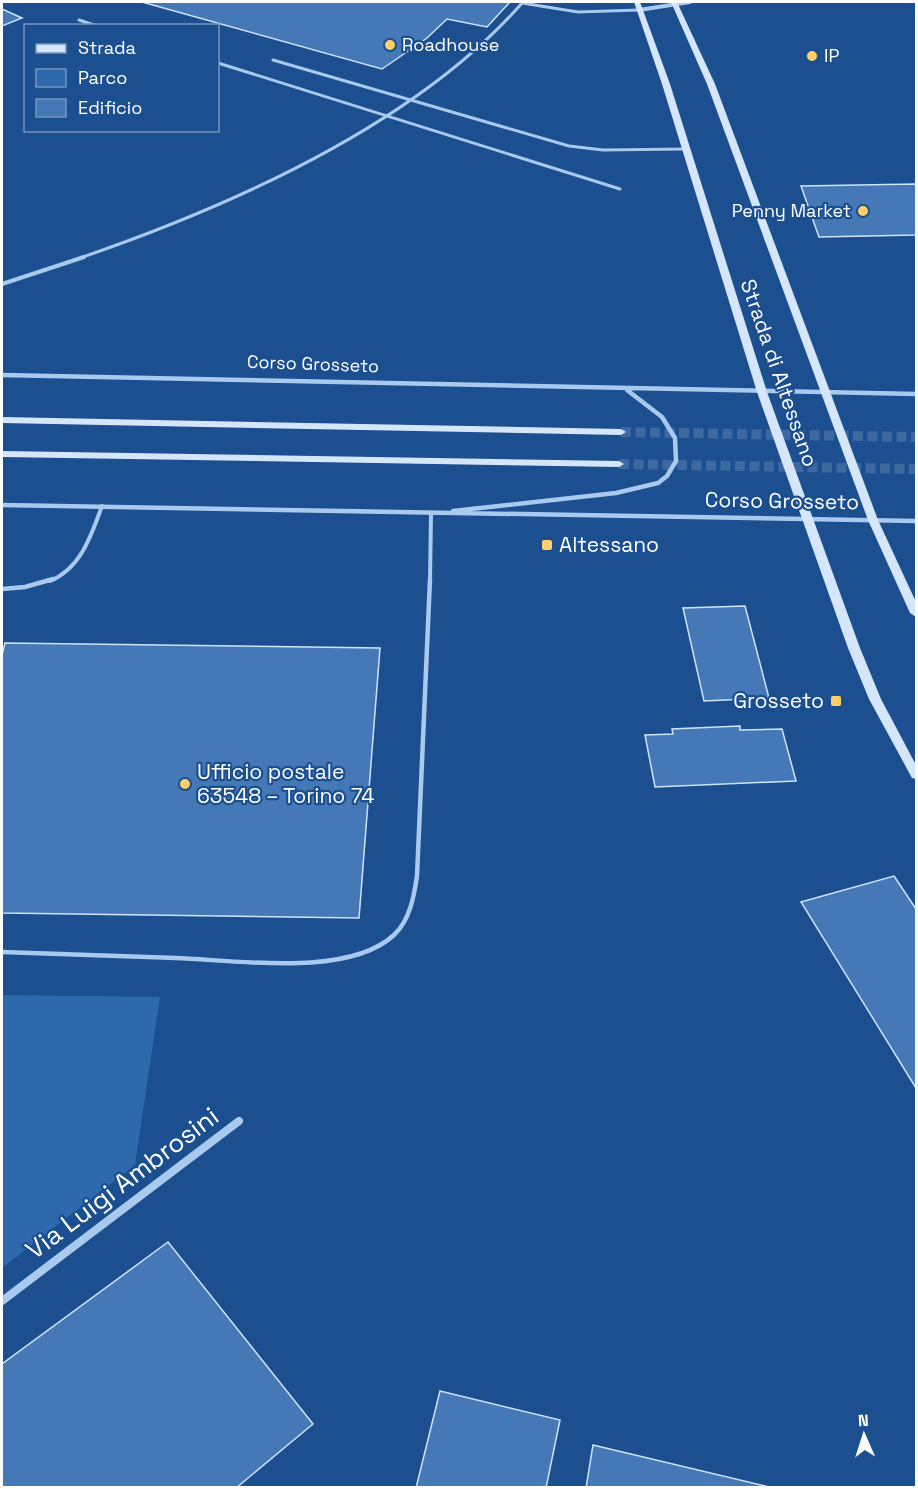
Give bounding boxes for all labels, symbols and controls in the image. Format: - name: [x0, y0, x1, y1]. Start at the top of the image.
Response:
- legend: [24, 24, 219, 132]
- place label: Roadhouse: [402, 33, 500, 56]
- text: Strada: [78, 36, 136, 59]
- marker: Roadhouse: [383, 38, 397, 52]
- place label: IP: [824, 44, 839, 67]
- marker: IP: [805, 49, 819, 63]
- text: Parco: [78, 66, 127, 89]
- text: Edificio: [78, 96, 142, 119]
- place label: Penny Market: [732, 199, 851, 222]
- marker: Penny Market: [856, 204, 870, 218]
- street label: Strada di Altessano: [735, 275, 824, 470]
- street label: Corso Grosseto: [246, 350, 380, 377]
- street label: Corso Grosseto: [705, 486, 859, 515]
- place label: Altessano: [559, 531, 659, 558]
- marker: Altessano: [540, 538, 554, 552]
- place label: Grosseto: [733, 687, 824, 714]
- marker: Grosseto: [829, 694, 843, 708]
- place label: Ufficio postale 63548 – Torino 74: [197, 758, 374, 809]
- marker: Ufficio postale 63548 – Torino 74: [178, 777, 192, 791]
- street label: Via Luigi Ambrosini: [19, 1099, 225, 1267]
- north arrow: [834, 1405, 894, 1465]
- text: N: [857, 1410, 869, 1431]

